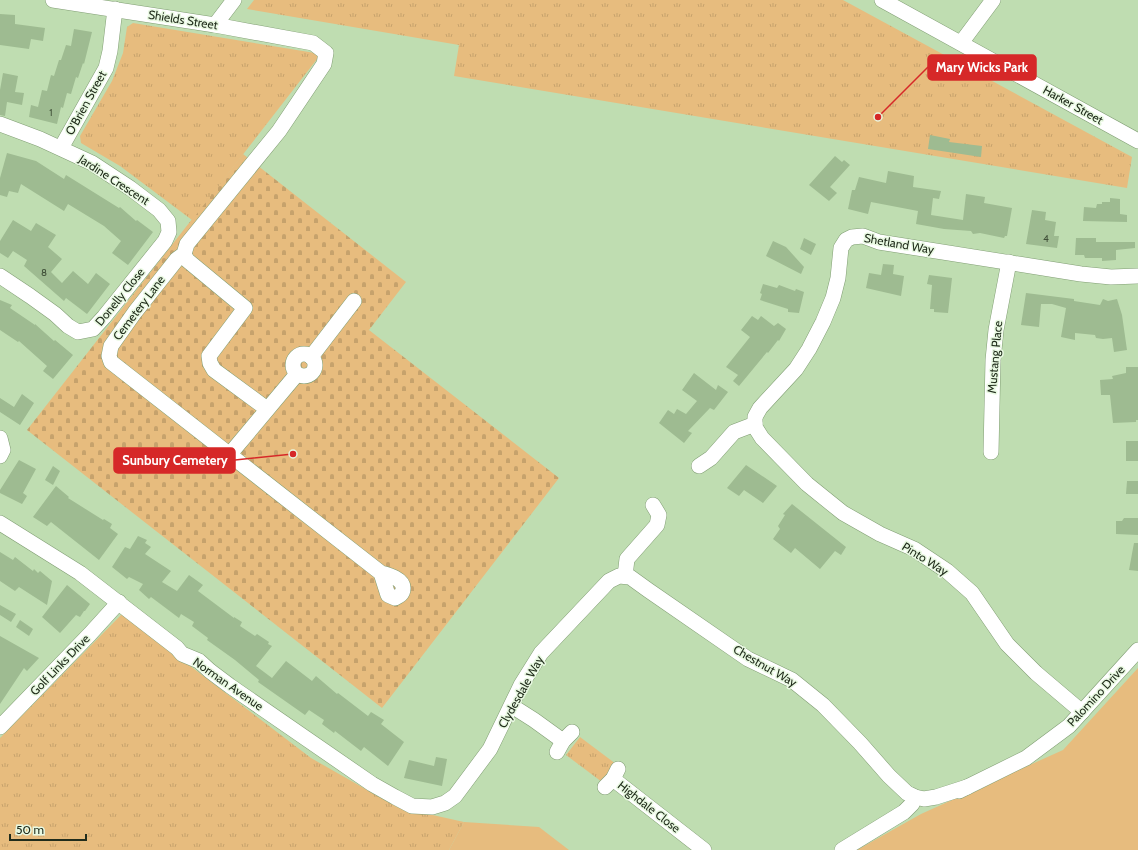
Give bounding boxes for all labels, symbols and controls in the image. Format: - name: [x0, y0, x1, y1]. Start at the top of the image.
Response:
- street label: Shields Street: [147, 7, 219, 32]
- callout: Mary Wicks Park: [928, 55, 1036, 80]
- text: Mary Wicks Park: [936, 59, 1029, 75]
- street label: O'Brien Street: [62, 68, 109, 137]
- street label: Harker Street: [1041, 82, 1106, 127]
- house number: 1: [49, 106, 53, 119]
- street label: Jardine Crescent: [75, 151, 152, 208]
- street label: Shetland Way: [863, 230, 935, 257]
- house number: 4: [1043, 232, 1049, 245]
- street label: Donelly Close: [92, 265, 148, 329]
- house number: 8: [41, 266, 47, 279]
- street label: Cemetery Lane: [109, 272, 168, 343]
- street label: Mustang Place: [984, 320, 1005, 394]
- callout: Sunbury Cemetery: [114, 448, 235, 473]
- text: Sunbury Cemetery: [122, 452, 228, 468]
- street label: Pinto Way: [899, 539, 951, 579]
- street label: Golf Links Drive: [27, 631, 93, 698]
- street label: Chestnut Way: [731, 641, 800, 690]
- street label: Clydesdale Way: [495, 653, 547, 731]
- street label: Norman Avenue: [190, 654, 266, 713]
- street label: Palomino Drive: [1064, 662, 1128, 729]
- street label: Highdale Close: [615, 778, 684, 836]
- scale bar: [10, 816, 86, 842]
- text: 50 m: [16, 822, 44, 837]

